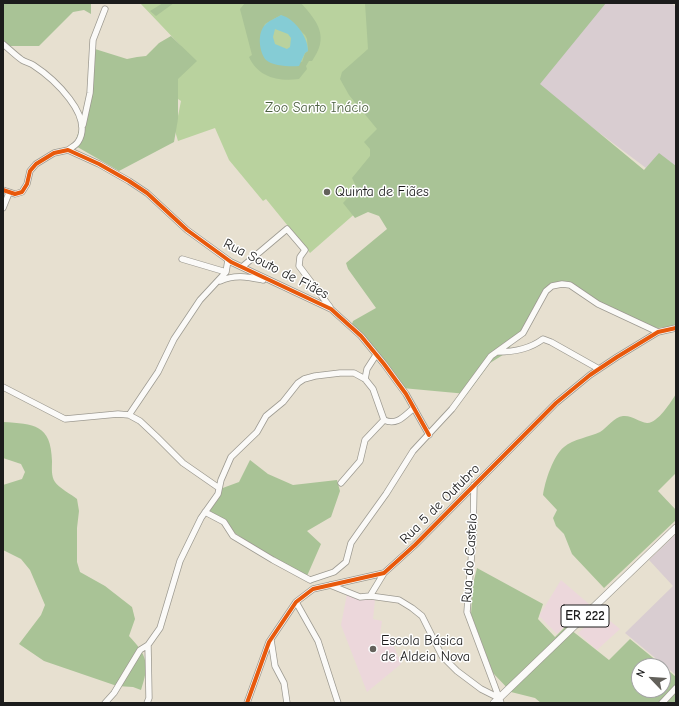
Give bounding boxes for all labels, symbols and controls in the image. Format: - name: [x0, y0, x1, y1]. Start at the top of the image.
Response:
- park label: Zoo Santo Inácio: [265, 100, 369, 116]
- place label: Quinta de Fiães: [335, 184, 429, 200]
- marker: Quinta de Fiães: [322, 187, 332, 197]
- street label: Rua Souto de Fiães: [221, 235, 331, 303]
- street label: Rua 5 de Outubro: [396, 460, 484, 548]
- street label: Rua do Castelo: [458, 513, 482, 603]
- road number: ER 222: [561, 605, 609, 627]
- place label: Escola Básica de Aldeia Nova: [381, 633, 470, 666]
- marker: Escola Básica de Aldeia Nova: [368, 644, 378, 654]
- north arrow: [631, 658, 671, 698]
- text: N: [633, 667, 648, 679]

